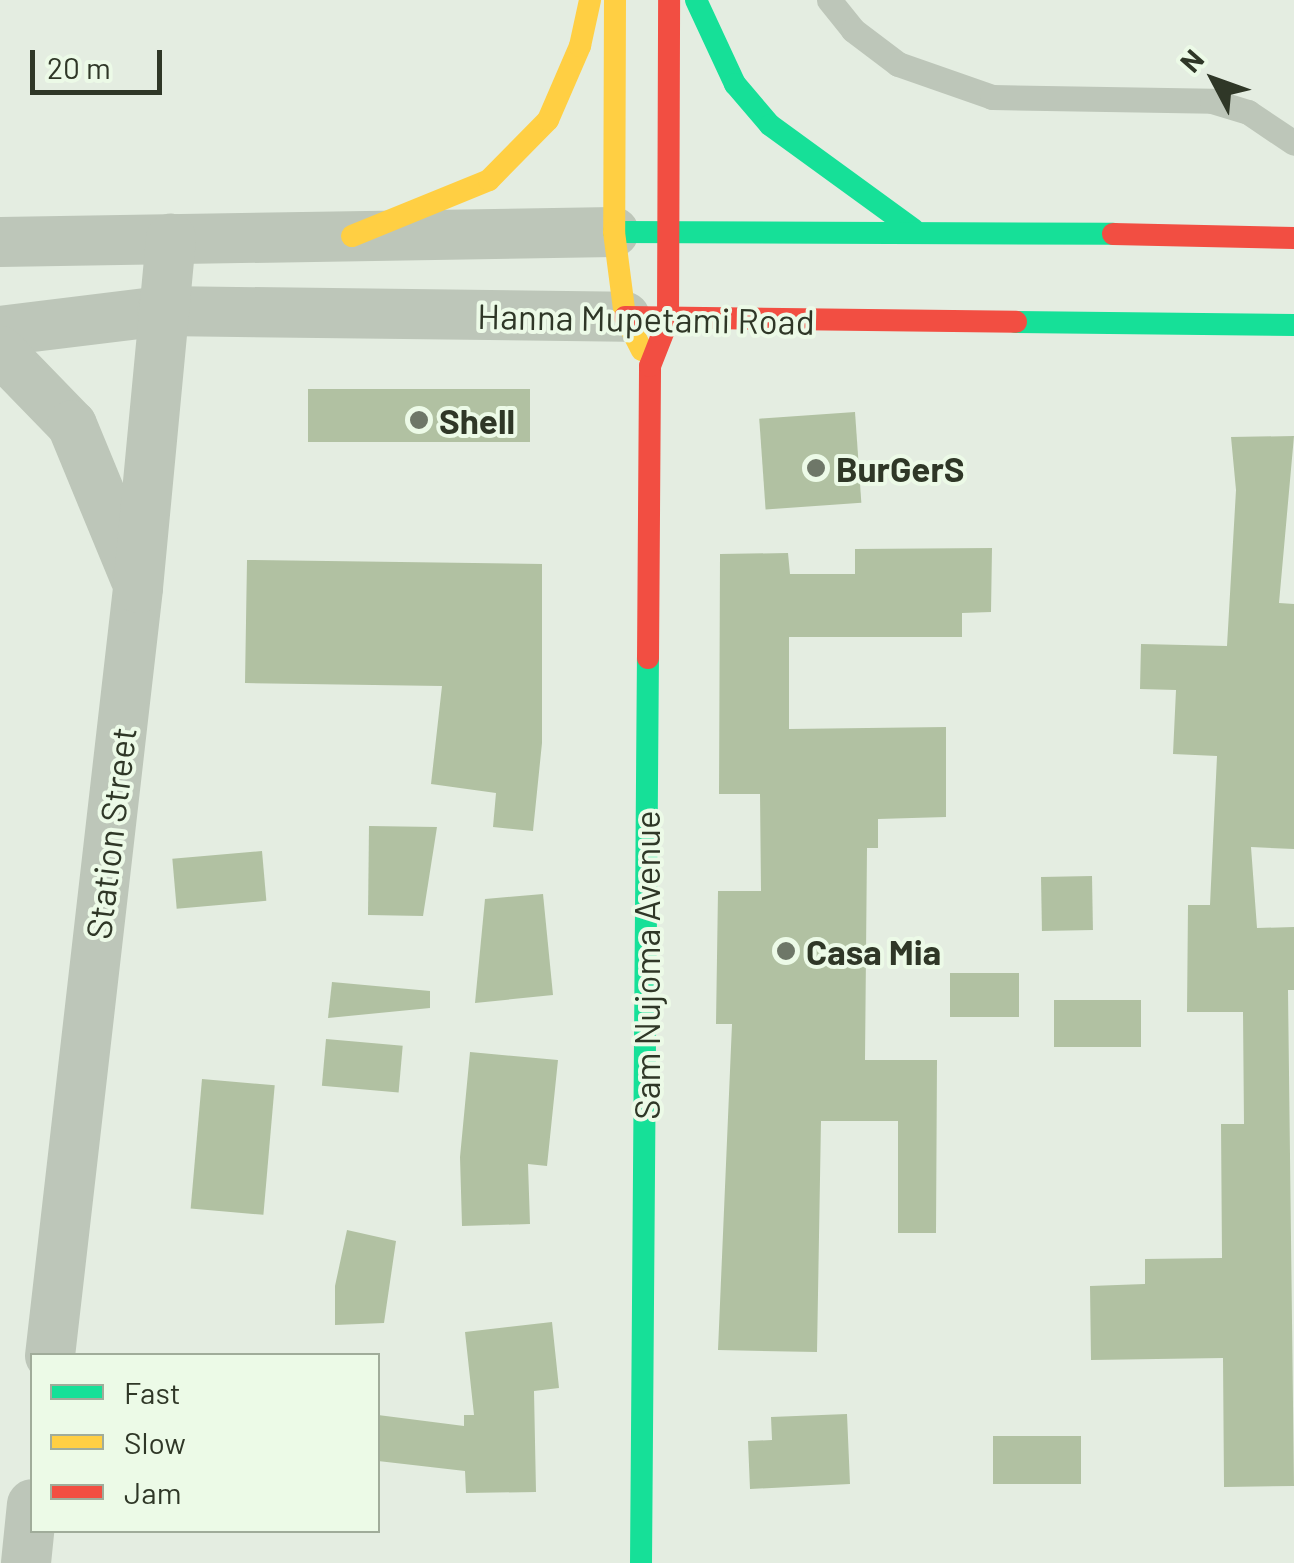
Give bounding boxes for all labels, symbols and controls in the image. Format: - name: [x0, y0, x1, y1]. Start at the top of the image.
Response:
- scale bar: [35, 30, 168, 92]
- north arrow: [1164, 30, 1264, 130]
- text: N: [1172, 42, 1210, 78]
- text: 20 m: [47, 49, 111, 85]
- street label: Hanna Mupetami Road: [477, 294, 815, 342]
- place label: Shell: [439, 399, 515, 441]
- marker: Shell: [408, 409, 430, 431]
- place label: BurGerS: [836, 447, 965, 489]
- marker: BurGerS: [805, 457, 827, 479]
- street label: Station Street: [76, 725, 144, 941]
- street label: Sam Nujoma Avenue: [625, 810, 667, 1120]
- place label: Casa Mia: [806, 930, 941, 972]
- marker: Casa Mia: [775, 940, 797, 962]
- legend: [30, 1353, 380, 1533]
- text: Fast: [124, 1374, 181, 1410]
- text: Slow: [124, 1424, 186, 1460]
- text: Jam: [124, 1474, 181, 1510]

